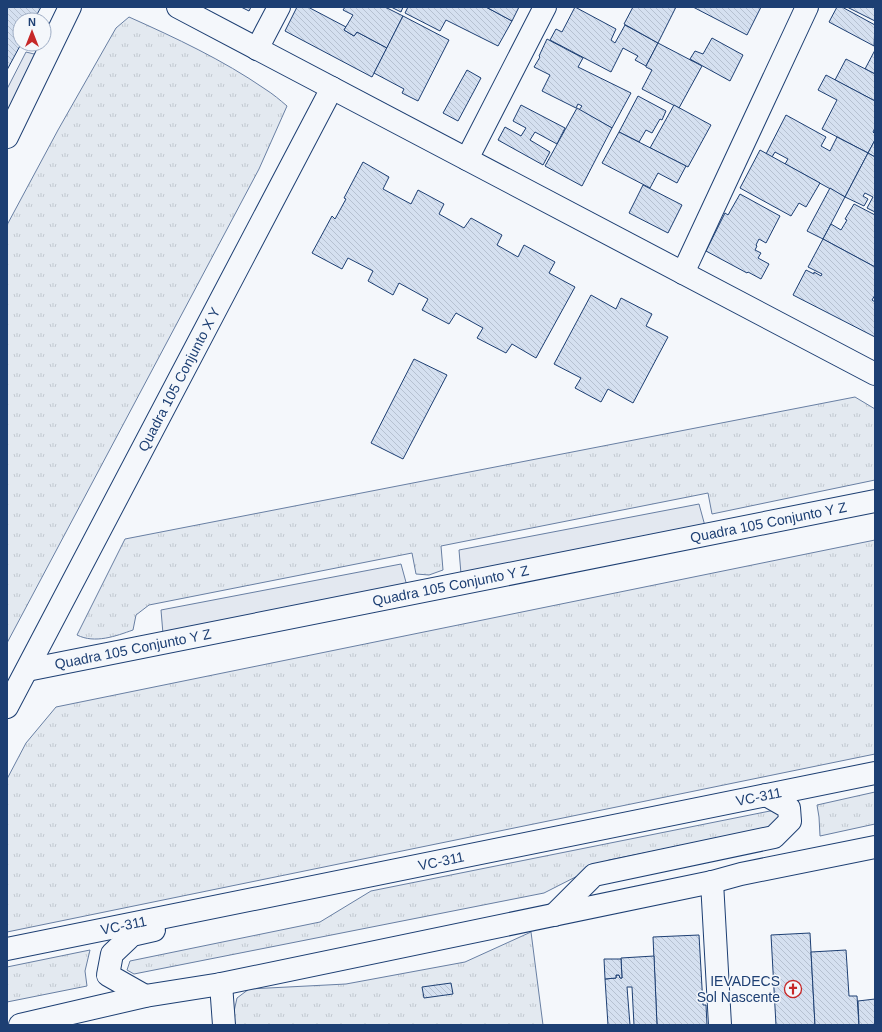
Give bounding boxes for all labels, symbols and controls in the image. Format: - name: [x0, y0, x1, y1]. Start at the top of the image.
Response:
- north arrow: [12, 12, 52, 52]
- text: N: [28, 16, 36, 28]
- street label: Quadra 105 Conjunto X Y: [135, 304, 224, 454]
- street label: Quadra 105 Conjunto Y Z: [689, 499, 848, 546]
- street label: Quadra 105 Conjunto Y Z: [371, 562, 531, 609]
- street label: Quadra 105 Conjunto Y Z: [53, 625, 213, 672]
- street label: VC-311: [734, 784, 783, 809]
- street label: VC-311: [417, 848, 466, 873]
- street label: VC-311: [99, 913, 148, 938]
- place label: IEVADECS Sol Nascente: [697, 973, 780, 1005]
- church icon: IEVADECS Sol Nascente: [783, 979, 803, 999]

